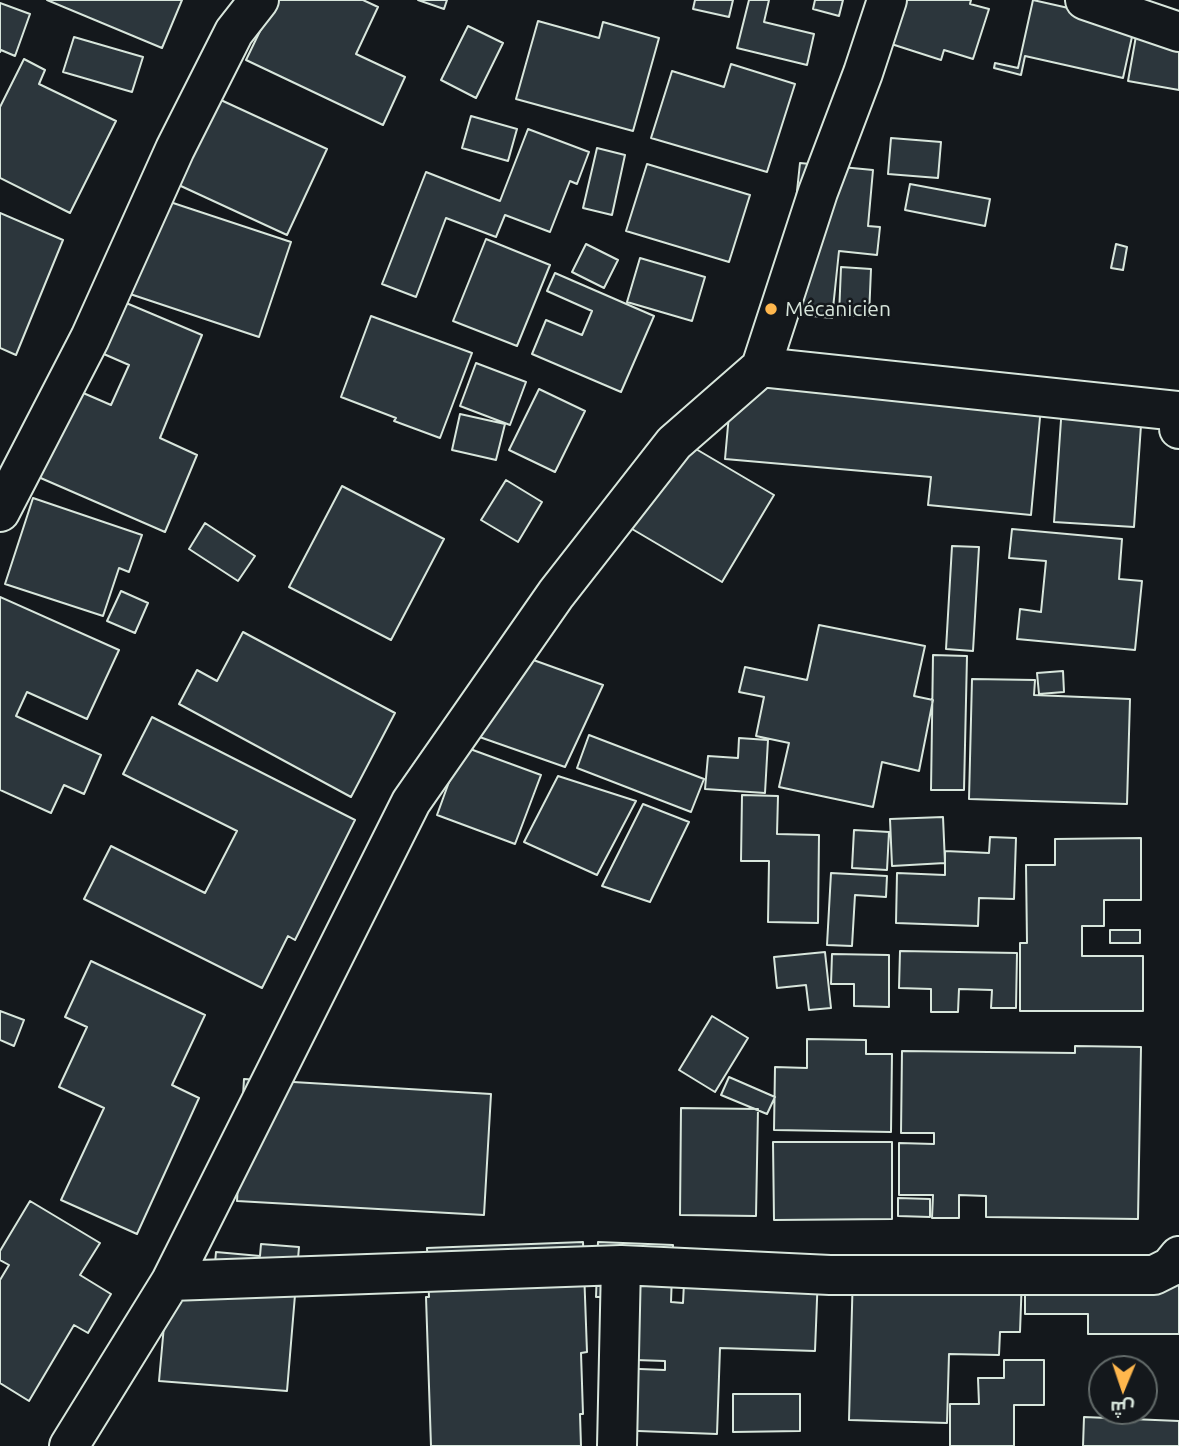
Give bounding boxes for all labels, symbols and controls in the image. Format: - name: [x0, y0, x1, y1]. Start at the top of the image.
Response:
- place label: Mécanicien: [785, 296, 891, 322]
- marker: Mécanicien: [763, 301, 779, 317]
- north arrow: [1088, 1355, 1158, 1425]
- text: ش: [1110, 1398, 1135, 1420]

